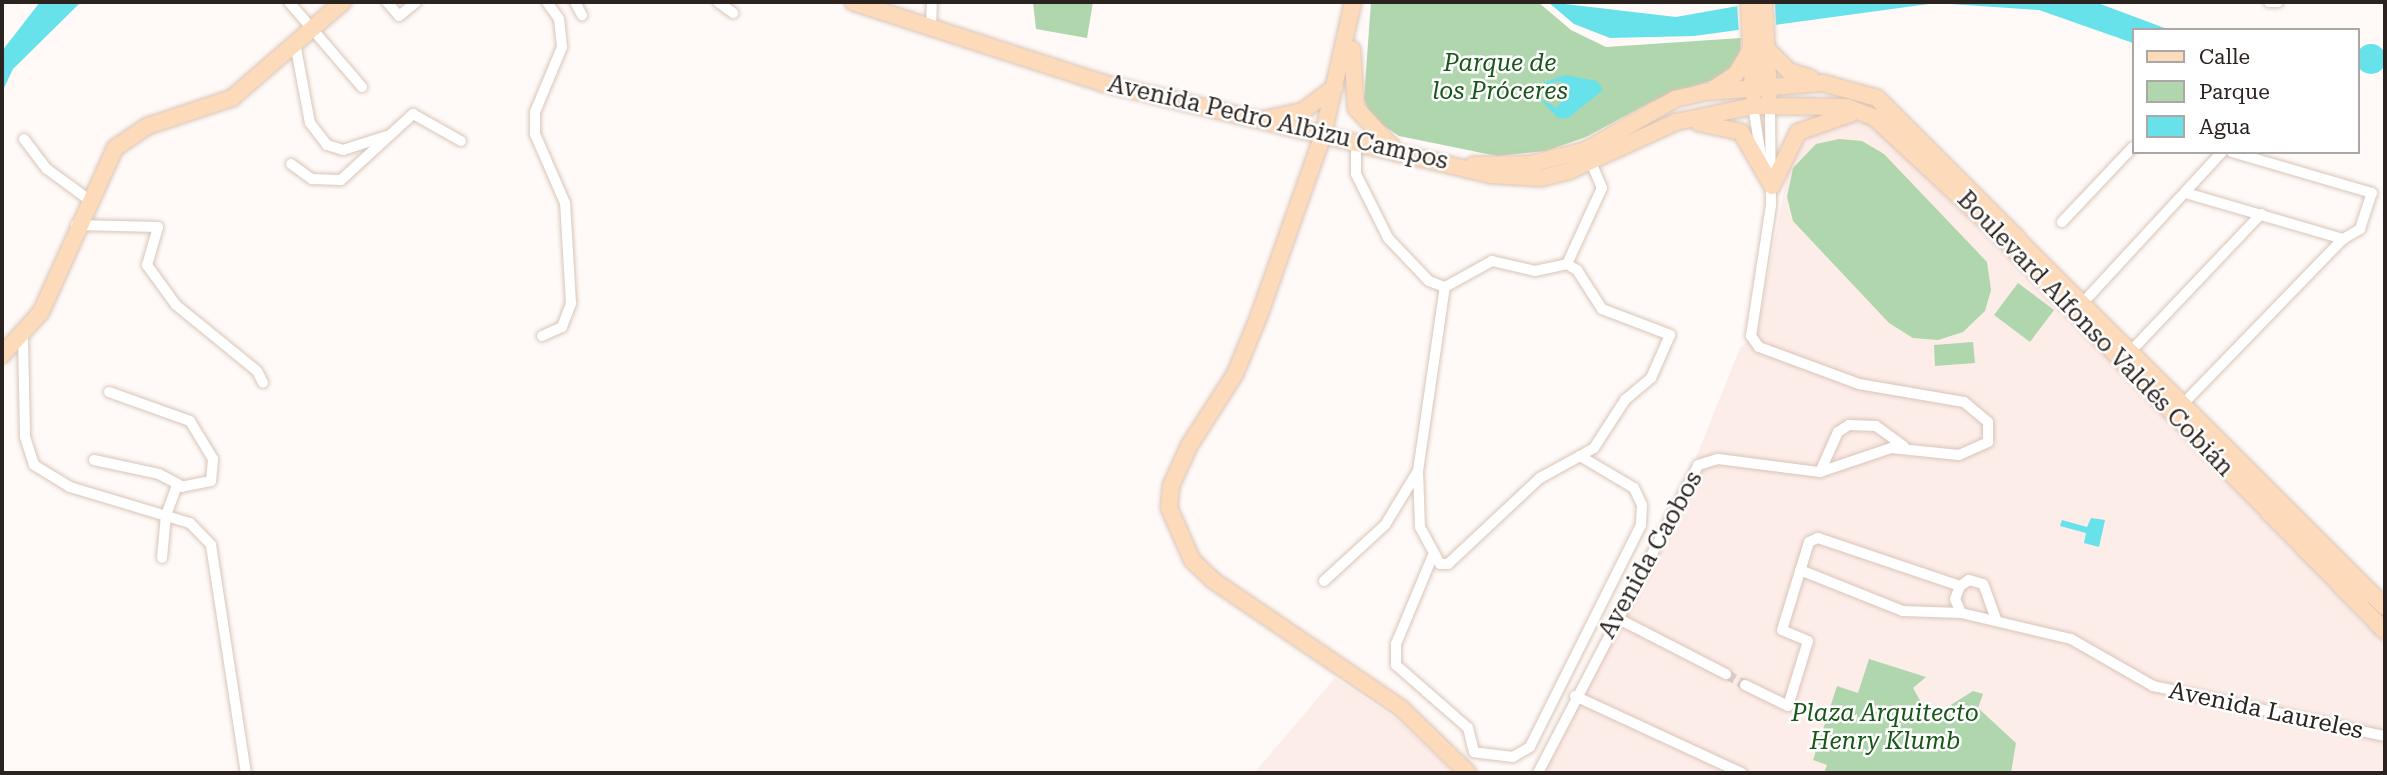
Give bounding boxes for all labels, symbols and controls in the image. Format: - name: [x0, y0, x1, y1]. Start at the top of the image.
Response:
- legend: [2132, 28, 2359, 154]
- text: Calle: [2199, 45, 2250, 69]
- park label: Parque de los Próceres: [1432, 50, 1568, 106]
- street label: Avenida Pedro Albizu Campos: [1105, 70, 1451, 176]
- text: Parque: [2199, 80, 2270, 104]
- text: Agua: [2199, 115, 2250, 139]
- street label: Boulevard Alfonso Valdés Cobián: [1951, 185, 2239, 483]
- street label: Avenida Caobos: [1593, 466, 1709, 644]
- street label: Avenida Laureles: [2166, 676, 2366, 746]
- park label: Plaza Arquitecto Henry Klumb: [1791, 700, 1979, 756]

